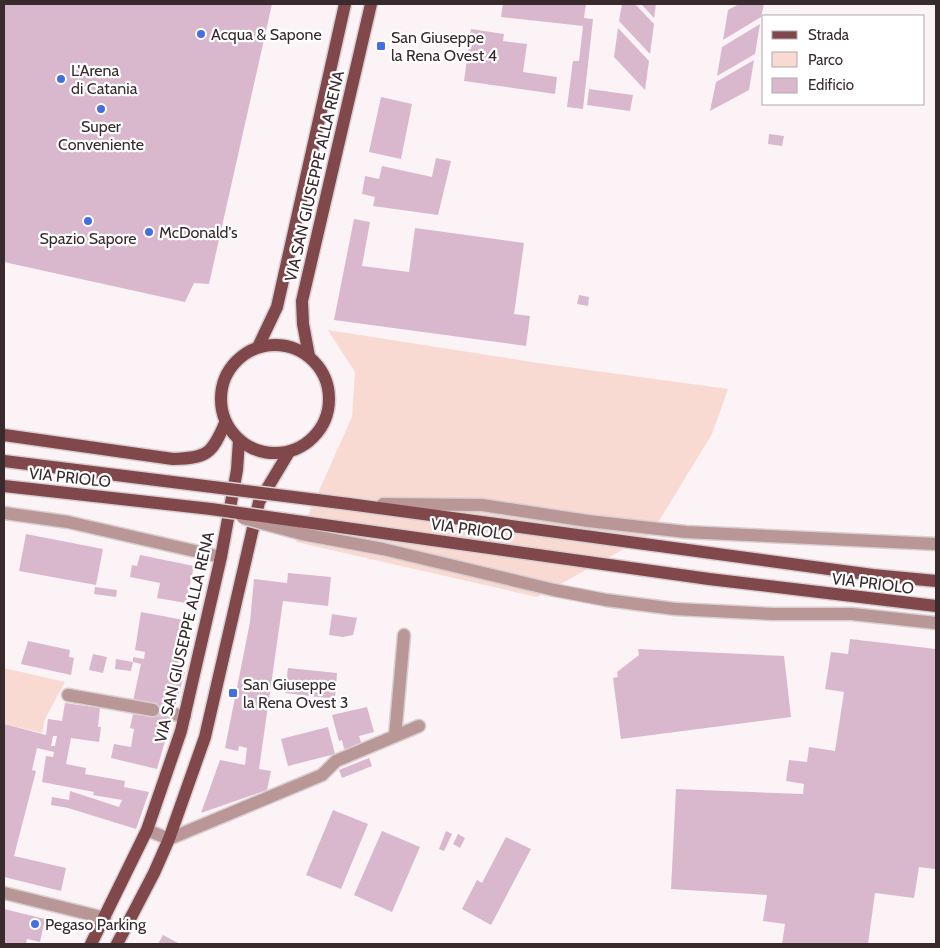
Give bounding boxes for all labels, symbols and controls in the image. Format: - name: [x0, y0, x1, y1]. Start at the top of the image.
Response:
- legend: [762, 15, 925, 105]
- place label: Acqua & Sapone: [211, 25, 322, 44]
- text: Strada: [808, 26, 850, 44]
- marker: Acqua & Sapone: [195, 28, 207, 40]
- place label: San Giuseppe la Rena Ovest 4: [391, 28, 497, 65]
- marker: San Giuseppe la Rena Ovest 4: [375, 40, 387, 52]
- text: Parco: [808, 51, 843, 69]
- place label: L'Arena di Catania: [71, 61, 138, 98]
- street label: VIA SAN GIUSEPPE ALLA RENA: [281, 69, 348, 283]
- marker: L'Arena di Catania: [55, 73, 67, 85]
- text: Edificio: [808, 76, 854, 94]
- marker: Super Conveniente: [95, 103, 107, 115]
- place label: Super Conveniente: [58, 117, 144, 154]
- marker: Spazio Sapore: [82, 215, 94, 227]
- place label: McDonald's: [159, 223, 238, 242]
- marker: McDonald's: [143, 226, 155, 238]
- place label: Spazio Sapore: [40, 229, 136, 248]
- street label: VIA PRIOLO: [28, 464, 112, 491]
- street label: VIA PRIOLO: [430, 514, 514, 545]
- street label: VIA SAN GIUSEPPE ALLA RENA: [151, 530, 218, 744]
- street label: VIA PRIOLO: [831, 569, 915, 598]
- place label: San Giuseppe la Rena Ovest 3: [243, 675, 348, 712]
- marker: San Giuseppe la Rena Ovest 3: [227, 687, 239, 699]
- place label: Pegaso Parking: [45, 915, 147, 934]
- marker: Pegaso Parking: [29, 918, 41, 930]

